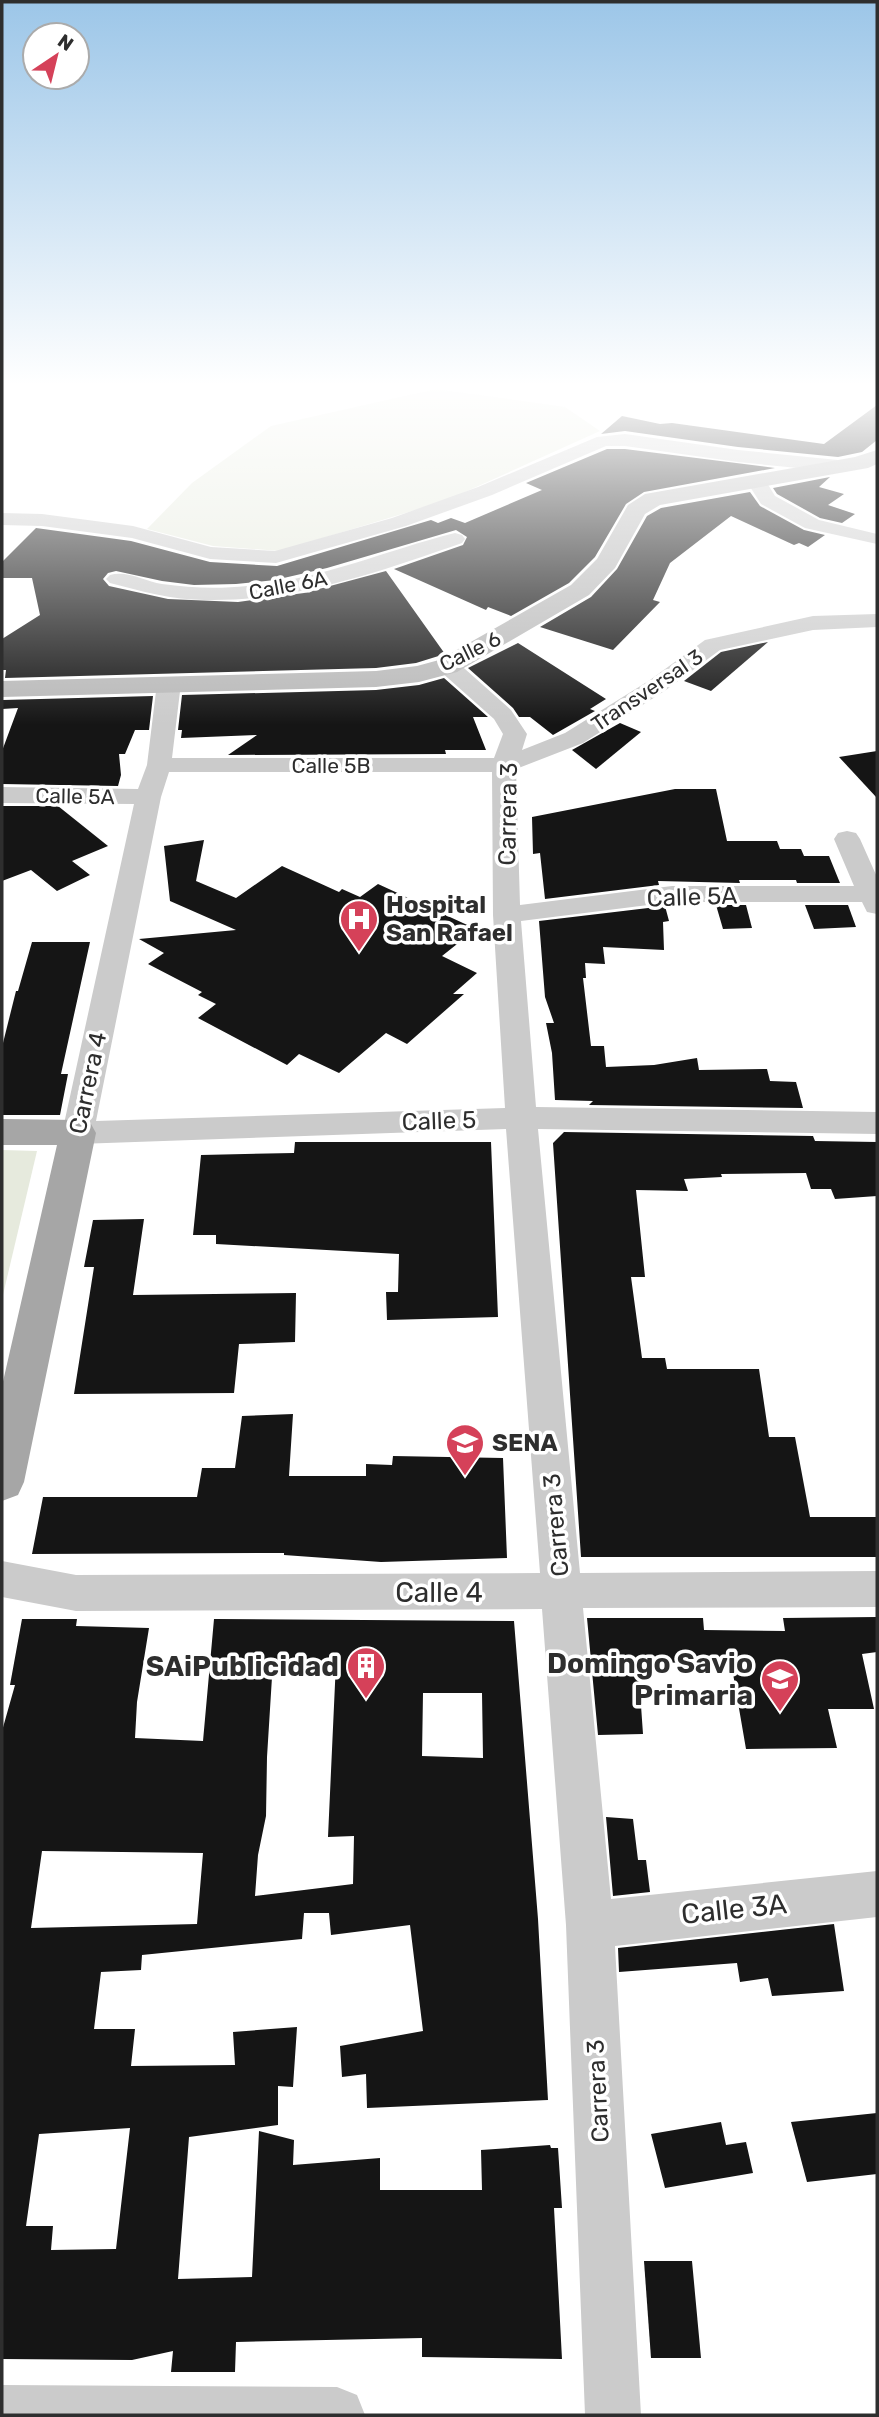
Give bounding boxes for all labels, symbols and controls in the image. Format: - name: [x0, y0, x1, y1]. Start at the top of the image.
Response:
- north arrow: [21, 21, 91, 91]
- text: N: [53, 29, 78, 56]
- street label: Calle 6A: [247, 565, 329, 605]
- street label: Calle 6: [435, 625, 505, 677]
- street label: Transversal 3: [587, 644, 707, 736]
- street label: Calle 5B: [291, 753, 371, 778]
- street label: Carrera 3: [493, 762, 523, 866]
- street label: Calle 5A: [35, 783, 115, 809]
- street label: Calle 5A: [646, 881, 738, 913]
- place label: Hospital San Rafael: [386, 891, 513, 947]
- hospital icon: Hospital San Rafael: [338, 898, 380, 953]
- street label: Carrera 4: [64, 1029, 112, 1137]
- street label: Calle 5: [401, 1106, 477, 1136]
- school or university icon: SENA: [444, 1422, 486, 1477]
- place label: SENA: [492, 1429, 558, 1457]
- street label: Carrera 3: [538, 1472, 574, 1578]
- street label: Calle 4: [395, 1576, 483, 1609]
- building icon: SAiPublicidad: [345, 1645, 387, 1700]
- place label: Domingo Savio Primaria: [547, 1647, 753, 1712]
- place label: SAiPublicidad: [146, 1650, 339, 1683]
- school or university icon: Domingo Savio Primaria: [759, 1658, 801, 1713]
- street label: Calle 3A: [680, 1887, 789, 1931]
- street label: Carrera 3: [581, 2039, 615, 2143]

